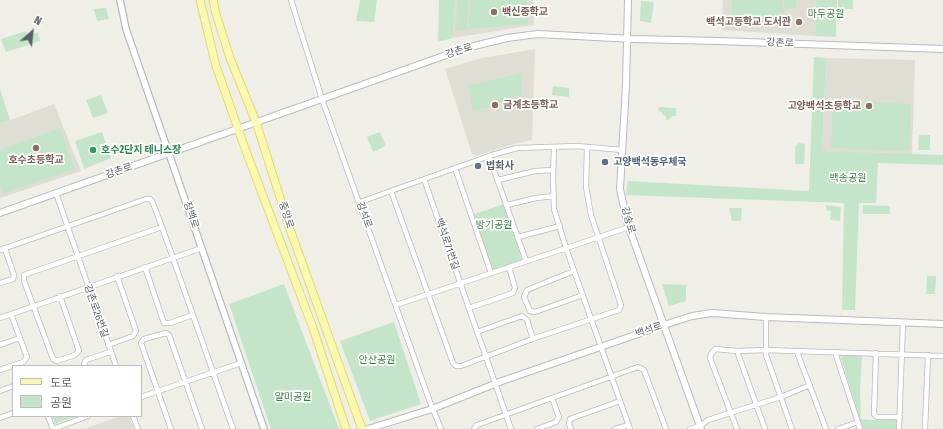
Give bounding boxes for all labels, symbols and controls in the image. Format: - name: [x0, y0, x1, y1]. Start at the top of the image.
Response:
- place label: 백신중학교: [502, 6, 548, 18]
- marker: 백신중학교: [489, 7, 499, 17]
- park label: 마두공원: [808, 8, 844, 20]
- north arrow: [12, 12, 52, 52]
- text: N: [32, 14, 44, 28]
- place label: 백석고등학교 도서관: [706, 16, 791, 28]
- marker: 백석고등학교 도서관: [794, 17, 804, 27]
- street label: 강촌로: [766, 37, 794, 49]
- street label: 강촌로: [444, 41, 474, 61]
- place label: 금계초등학교: [503, 99, 558, 111]
- marker: 금계초등학교: [490, 100, 500, 110]
- place label: 고양백석초등학교: [787, 100, 861, 112]
- marker: 고양백석초등학교: [864, 101, 874, 111]
- marker: 호수초등학교: [31, 143, 41, 153]
- place label: 호수2단지 테니스장: [101, 144, 181, 156]
- marker: 호수2단지 테니스장: [88, 145, 98, 155]
- place label: 호수초등학교: [8, 154, 64, 166]
- place label: 고양백석동우체국: [613, 156, 687, 168]
- marker: 고양백석동우체국: [600, 157, 610, 167]
- place label: 법화사: [486, 160, 514, 172]
- street label: 강촌로: [104, 161, 134, 181]
- marker: 법화사: [473, 161, 483, 171]
- park label: 백송공원: [830, 172, 866, 184]
- street label: 장백로: [181, 200, 201, 230]
- street label: 중앙로: [276, 200, 296, 230]
- street label: 강석로: [354, 200, 374, 230]
- street label: 강송로: [618, 205, 638, 235]
- street label: 백석로71번길: [433, 217, 461, 271]
- park label: 방기공원: [476, 219, 512, 231]
- street label: 강촌로26번길: [81, 283, 111, 339]
- street label: 백석로: [634, 320, 664, 340]
- park label: 안산공원: [359, 354, 395, 366]
- legend: [12, 365, 142, 417]
- text: 도로: [50, 376, 72, 390]
- park label: 얄미공원: [275, 391, 311, 403]
- text: 공원: [50, 396, 72, 410]

